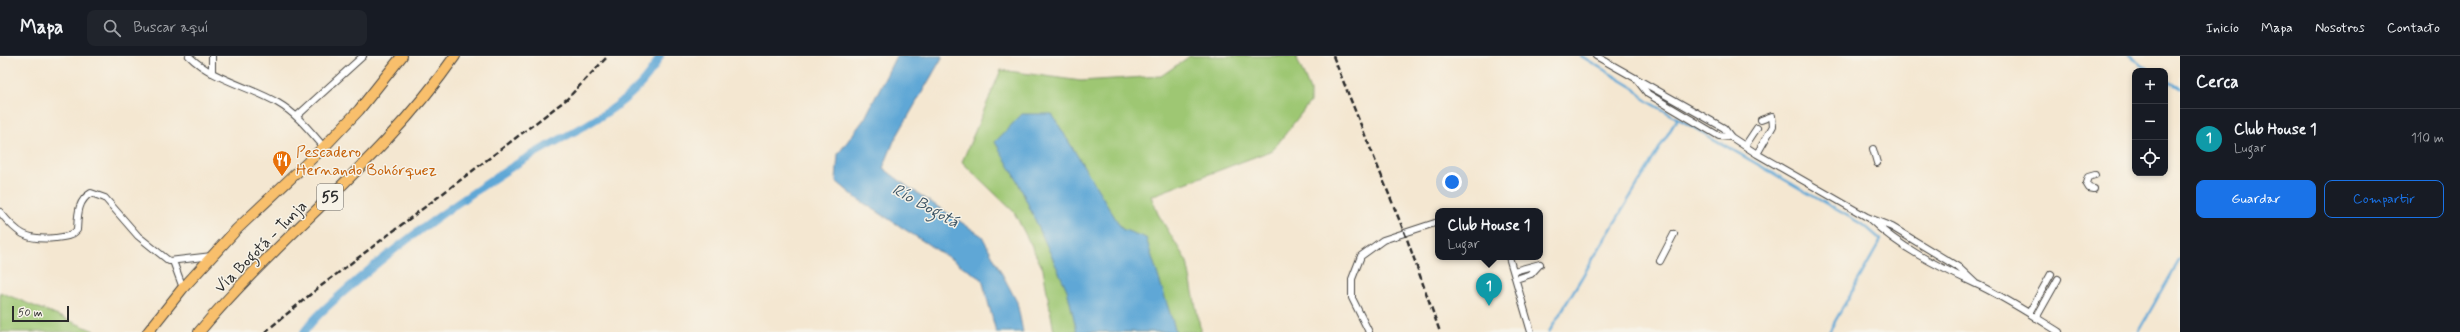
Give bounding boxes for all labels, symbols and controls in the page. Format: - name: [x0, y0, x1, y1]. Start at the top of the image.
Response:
- search box: [87, 10, 367, 46]
- text: Mapa: [20, 15, 63, 40]
- icon: search: [101, 17, 123, 39]
- text: Buscar aquí: [133, 18, 209, 38]
- text: Inicio: [2206, 19, 2239, 37]
- text: Mapa: [2261, 19, 2293, 37]
- text: Nosotros: [2315, 19, 2365, 37]
- text: Contacto: [2387, 19, 2440, 37]
- map controls: [2132, 68, 2168, 176]
- button: +: [2132, 68, 2168, 104]
- text: Cerca: [2196, 71, 2239, 93]
- button: −: [2132, 104, 2168, 140]
- text: Club House 1: [2234, 120, 2317, 140]
- text: 1: [2206, 130, 2212, 147]
- text: 110 m: [2411, 130, 2444, 147]
- button: locate: [2132, 140, 2168, 176]
- text: Lugar: [2234, 140, 2266, 157]
- place label: Pescadero Hernando Bohórquez: [296, 142, 437, 181]
- restaurant icon: Pescadero Hernando Bohórquez: [271, 149, 293, 177]
- your location: [1442, 172, 1462, 192]
- water label: Río Bogotá: [887, 178, 963, 235]
- button: Guardar: [2196, 180, 2316, 218]
- button: Compartir: [2324, 180, 2444, 218]
- road number: 55: [317, 184, 343, 210]
- street label: Vía Bogotá - Tunja: [210, 196, 313, 299]
- popup: [1435, 208, 1543, 260]
- text: Club House 1: [1448, 216, 1530, 236]
- text: Lugar: [1448, 236, 1480, 253]
- pin: 1: [1476, 273, 1502, 306]
- scale bar: [12, 304, 69, 323]
- text: 50 m: [18, 306, 43, 320]

